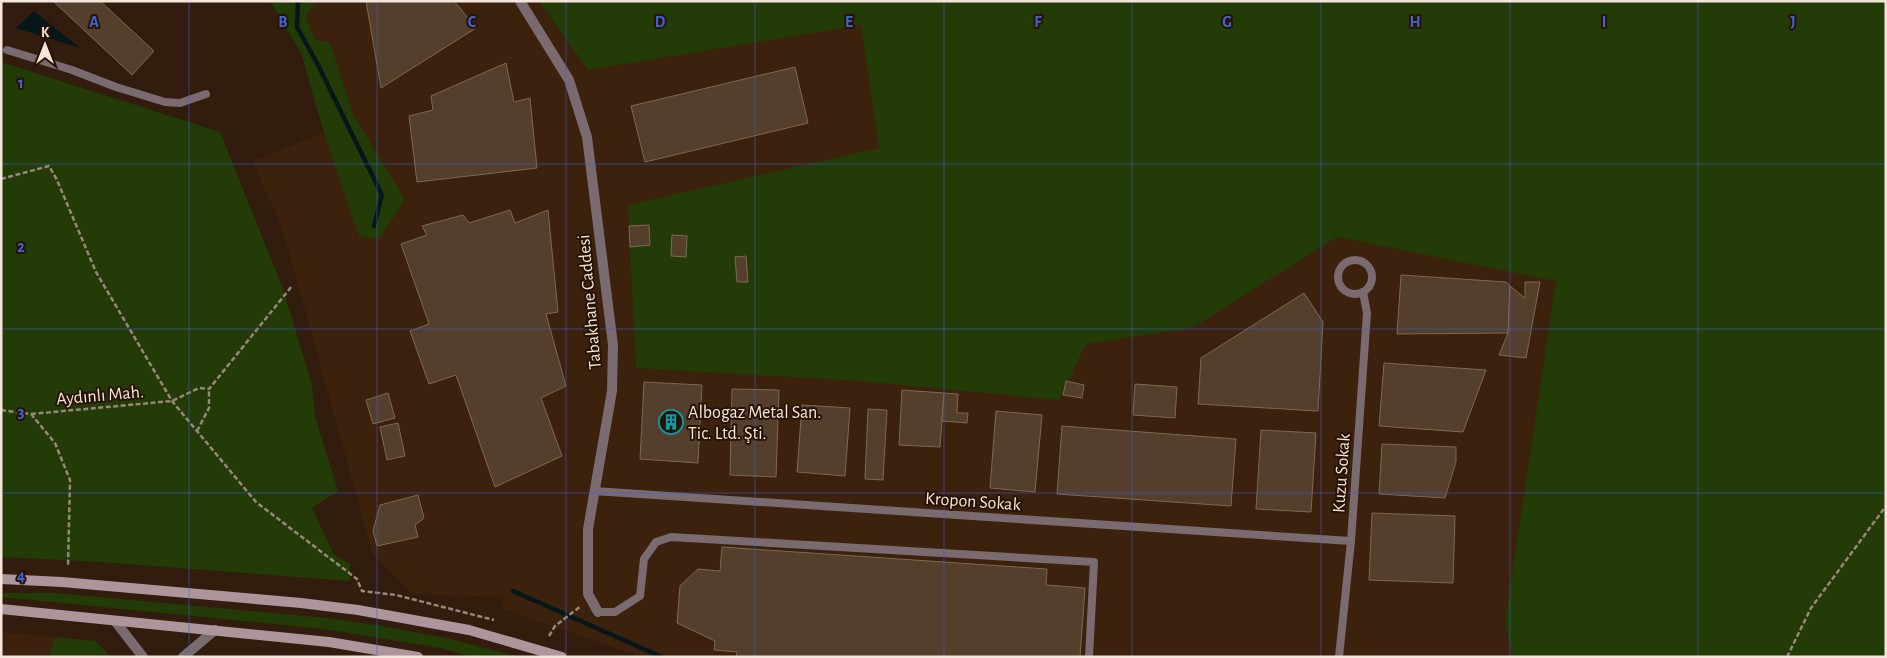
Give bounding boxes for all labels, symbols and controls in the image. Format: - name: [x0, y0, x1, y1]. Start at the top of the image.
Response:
- text: A: [89, 14, 99, 30]
- text: B: [278, 14, 288, 30]
- text: C: [468, 14, 477, 30]
- text: D: [655, 14, 666, 30]
- text: E: [845, 14, 853, 30]
- text: F: [1034, 14, 1042, 30]
- text: G: [1222, 14, 1232, 30]
- text: H: [1409, 14, 1421, 30]
- text: I: [1602, 14, 1606, 30]
- text: J: [1790, 14, 1796, 30]
- north arrow: [20, 20, 70, 70]
- text: K: [41, 26, 50, 40]
- text: 1: [18, 75, 24, 91]
- street label: Tabakhane Caddesi: [575, 234, 605, 370]
- text: 2: [17, 239, 25, 255]
- street label: Aydınlı Mah.: [55, 383, 145, 409]
- text: 3: [18, 404, 25, 420]
- place label: Albogaz Metal San. Tic. Ltd. Şti.: [688, 404, 821, 443]
- building icon: Albogaz Metal San. Tic. Ltd. Şti.: [658, 409, 684, 435]
- street label: Kuzu Sokak: [1330, 432, 1354, 513]
- street label: Kropon Sokak: [925, 490, 1022, 514]
- text: 4: [17, 568, 25, 584]

